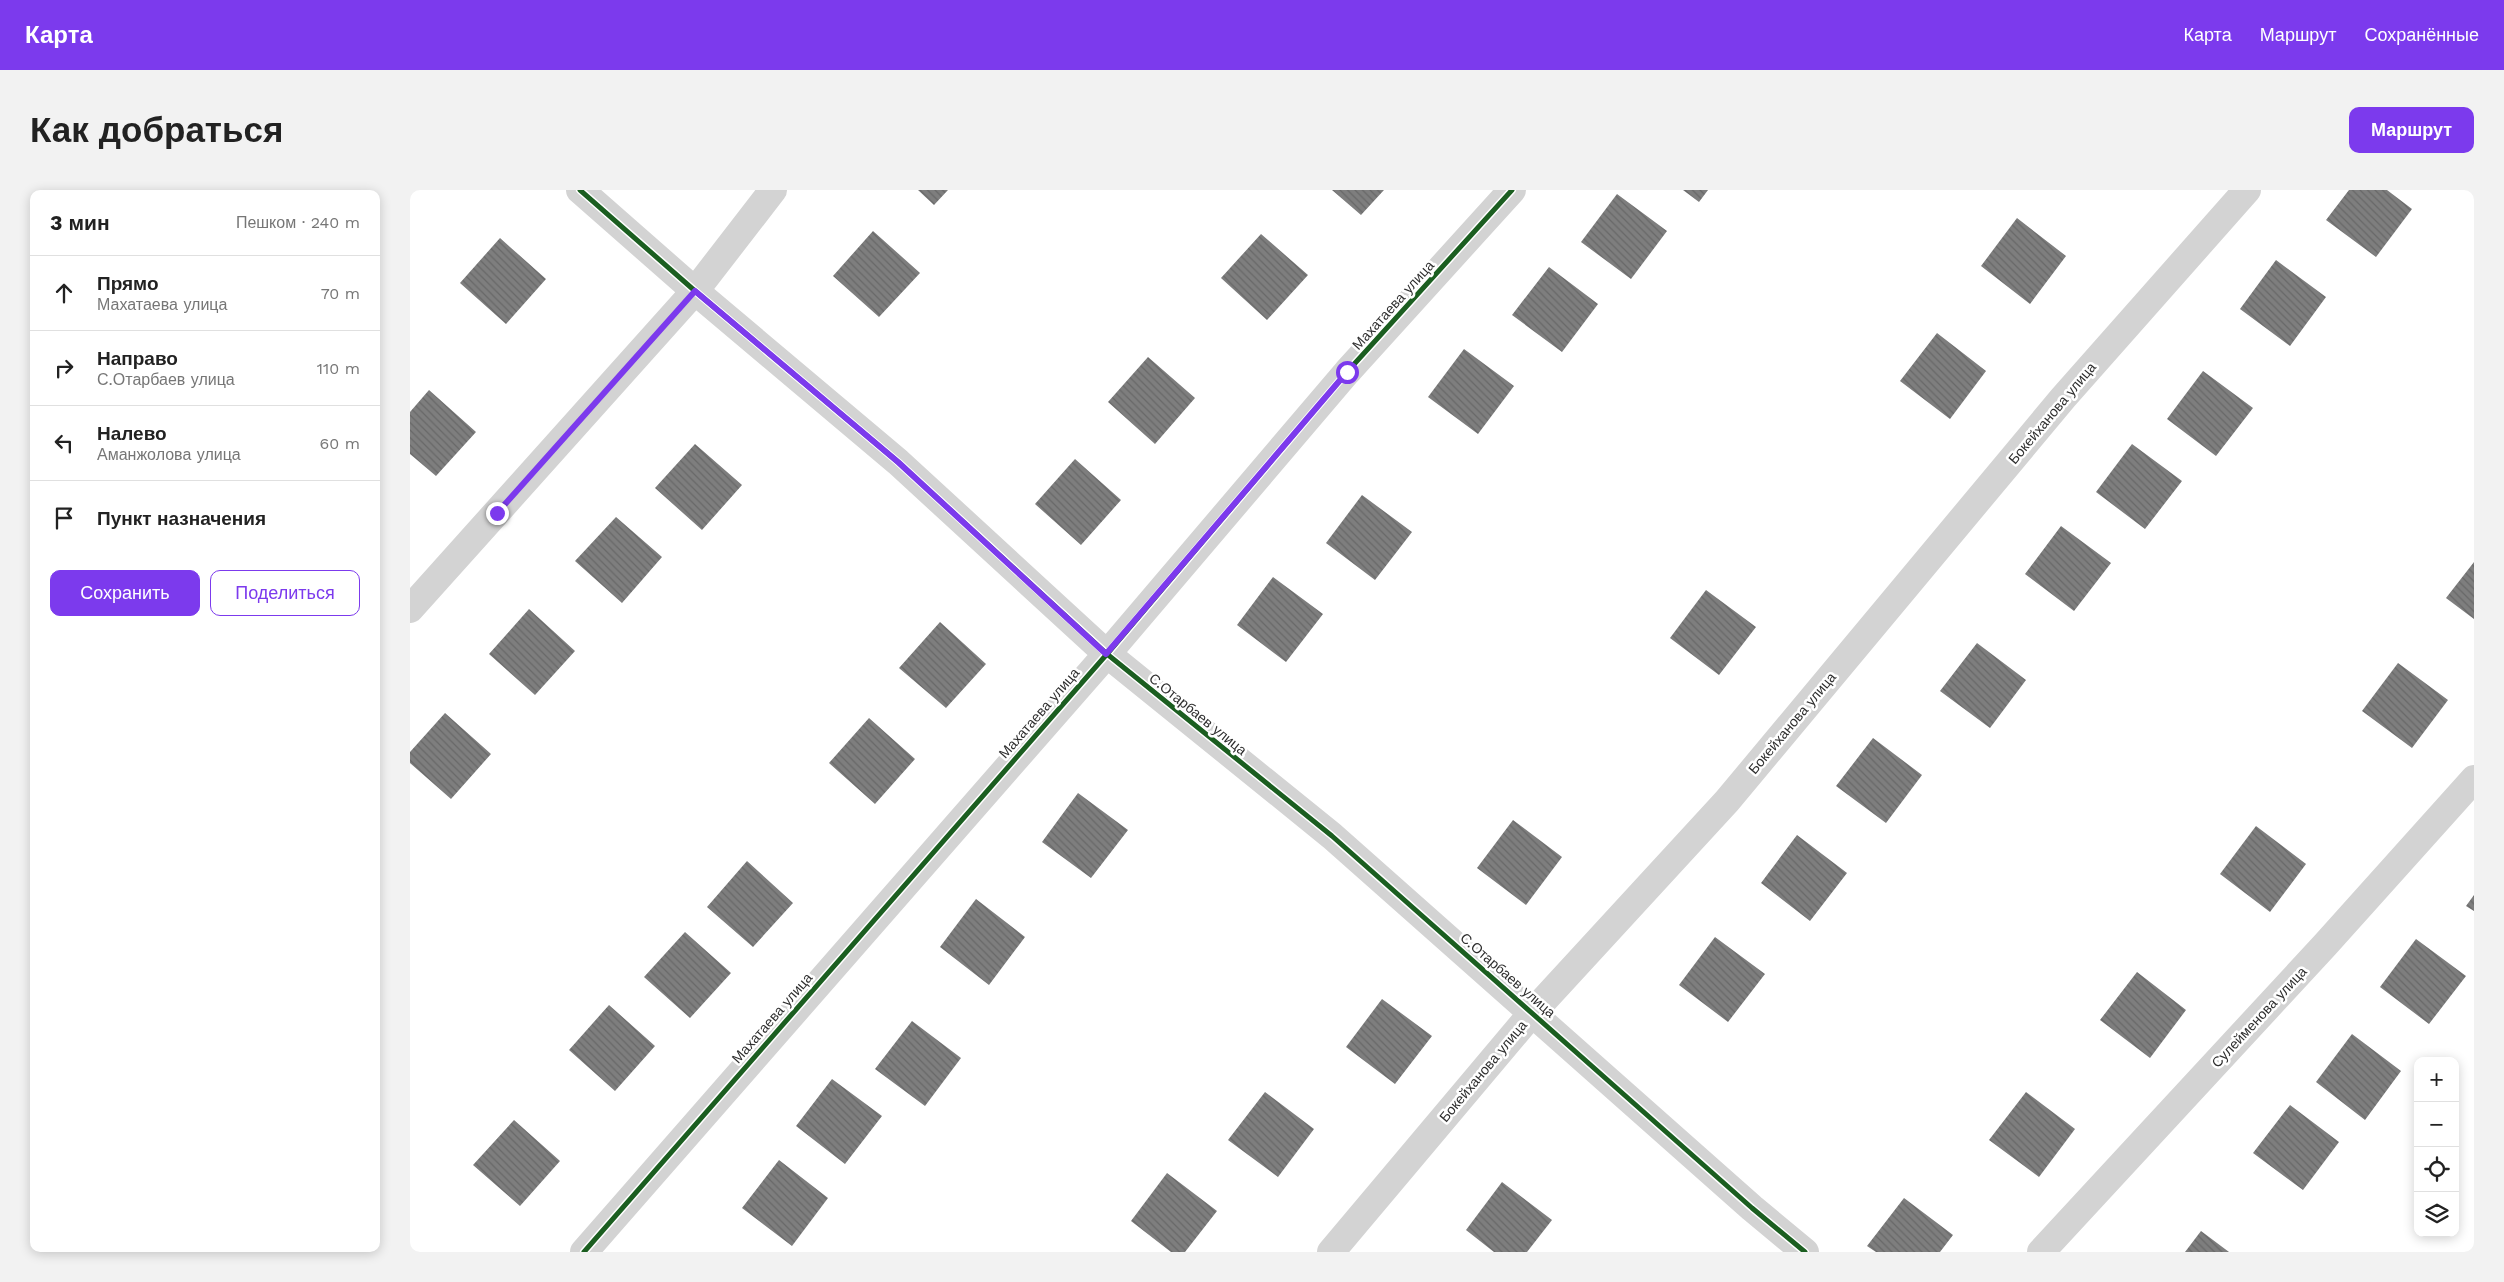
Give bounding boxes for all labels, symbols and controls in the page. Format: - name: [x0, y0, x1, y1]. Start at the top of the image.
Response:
- text: Карта: [25, 21, 93, 49]
- text: Карта: [2184, 24, 2232, 45]
- text: Маршрут: [2260, 24, 2336, 45]
- text: Сохранённые: [2364, 24, 2479, 45]
- button: Маршрут: [2349, 107, 2474, 153]
- text: Как добраться: [30, 109, 283, 151]
- text: 3 мин: [50, 210, 110, 235]
- text: Пешком · 240 m: [236, 213, 360, 232]
- street label: Махатаева улица: [1349, 257, 1437, 353]
- text: Прямо: [97, 272, 159, 295]
- icon: ahead: [50, 279, 78, 307]
- text: 70 m: [321, 284, 360, 303]
- text: Махатаева улица: [97, 295, 227, 314]
- text: Направо: [97, 347, 178, 370]
- icon: right: [50, 354, 78, 382]
- text: 110 m: [317, 359, 360, 378]
- street label: Бокейханова улица: [2005, 359, 2099, 467]
- route start: [1336, 361, 1359, 384]
- text: С.Отарбаев улица: [97, 370, 235, 389]
- text: Налево: [97, 422, 167, 445]
- icon: left: [50, 429, 78, 457]
- text: 60 m: [320, 434, 360, 453]
- text: Аманжолова улица: [97, 445, 241, 464]
- route end: [486, 502, 509, 525]
- icon: arrive: [50, 504, 78, 532]
- text: Пункт назначения: [97, 507, 266, 530]
- button: Сохранить: [50, 570, 200, 616]
- button: Поделиться: [210, 570, 360, 616]
- street label: Махатаева улица: [996, 665, 1083, 761]
- street label: Бокейханова улица: [1745, 669, 1839, 777]
- street label: С.Отарбаев улица: [1146, 670, 1250, 758]
- street label: С.Отарбаев улица: [1457, 929, 1559, 1021]
- street label: Сулейменова улица: [2208, 963, 2310, 1071]
- street label: Махатаева улица: [729, 970, 816, 1066]
- street label: Бокейханова улица: [1436, 1017, 1530, 1125]
- map controls: [2414, 1057, 2459, 1237]
- button: +: [2414, 1057, 2459, 1102]
- button: −: [2414, 1102, 2459, 1147]
- button: locate: [2414, 1147, 2459, 1192]
- button: layers: [2414, 1192, 2459, 1237]

